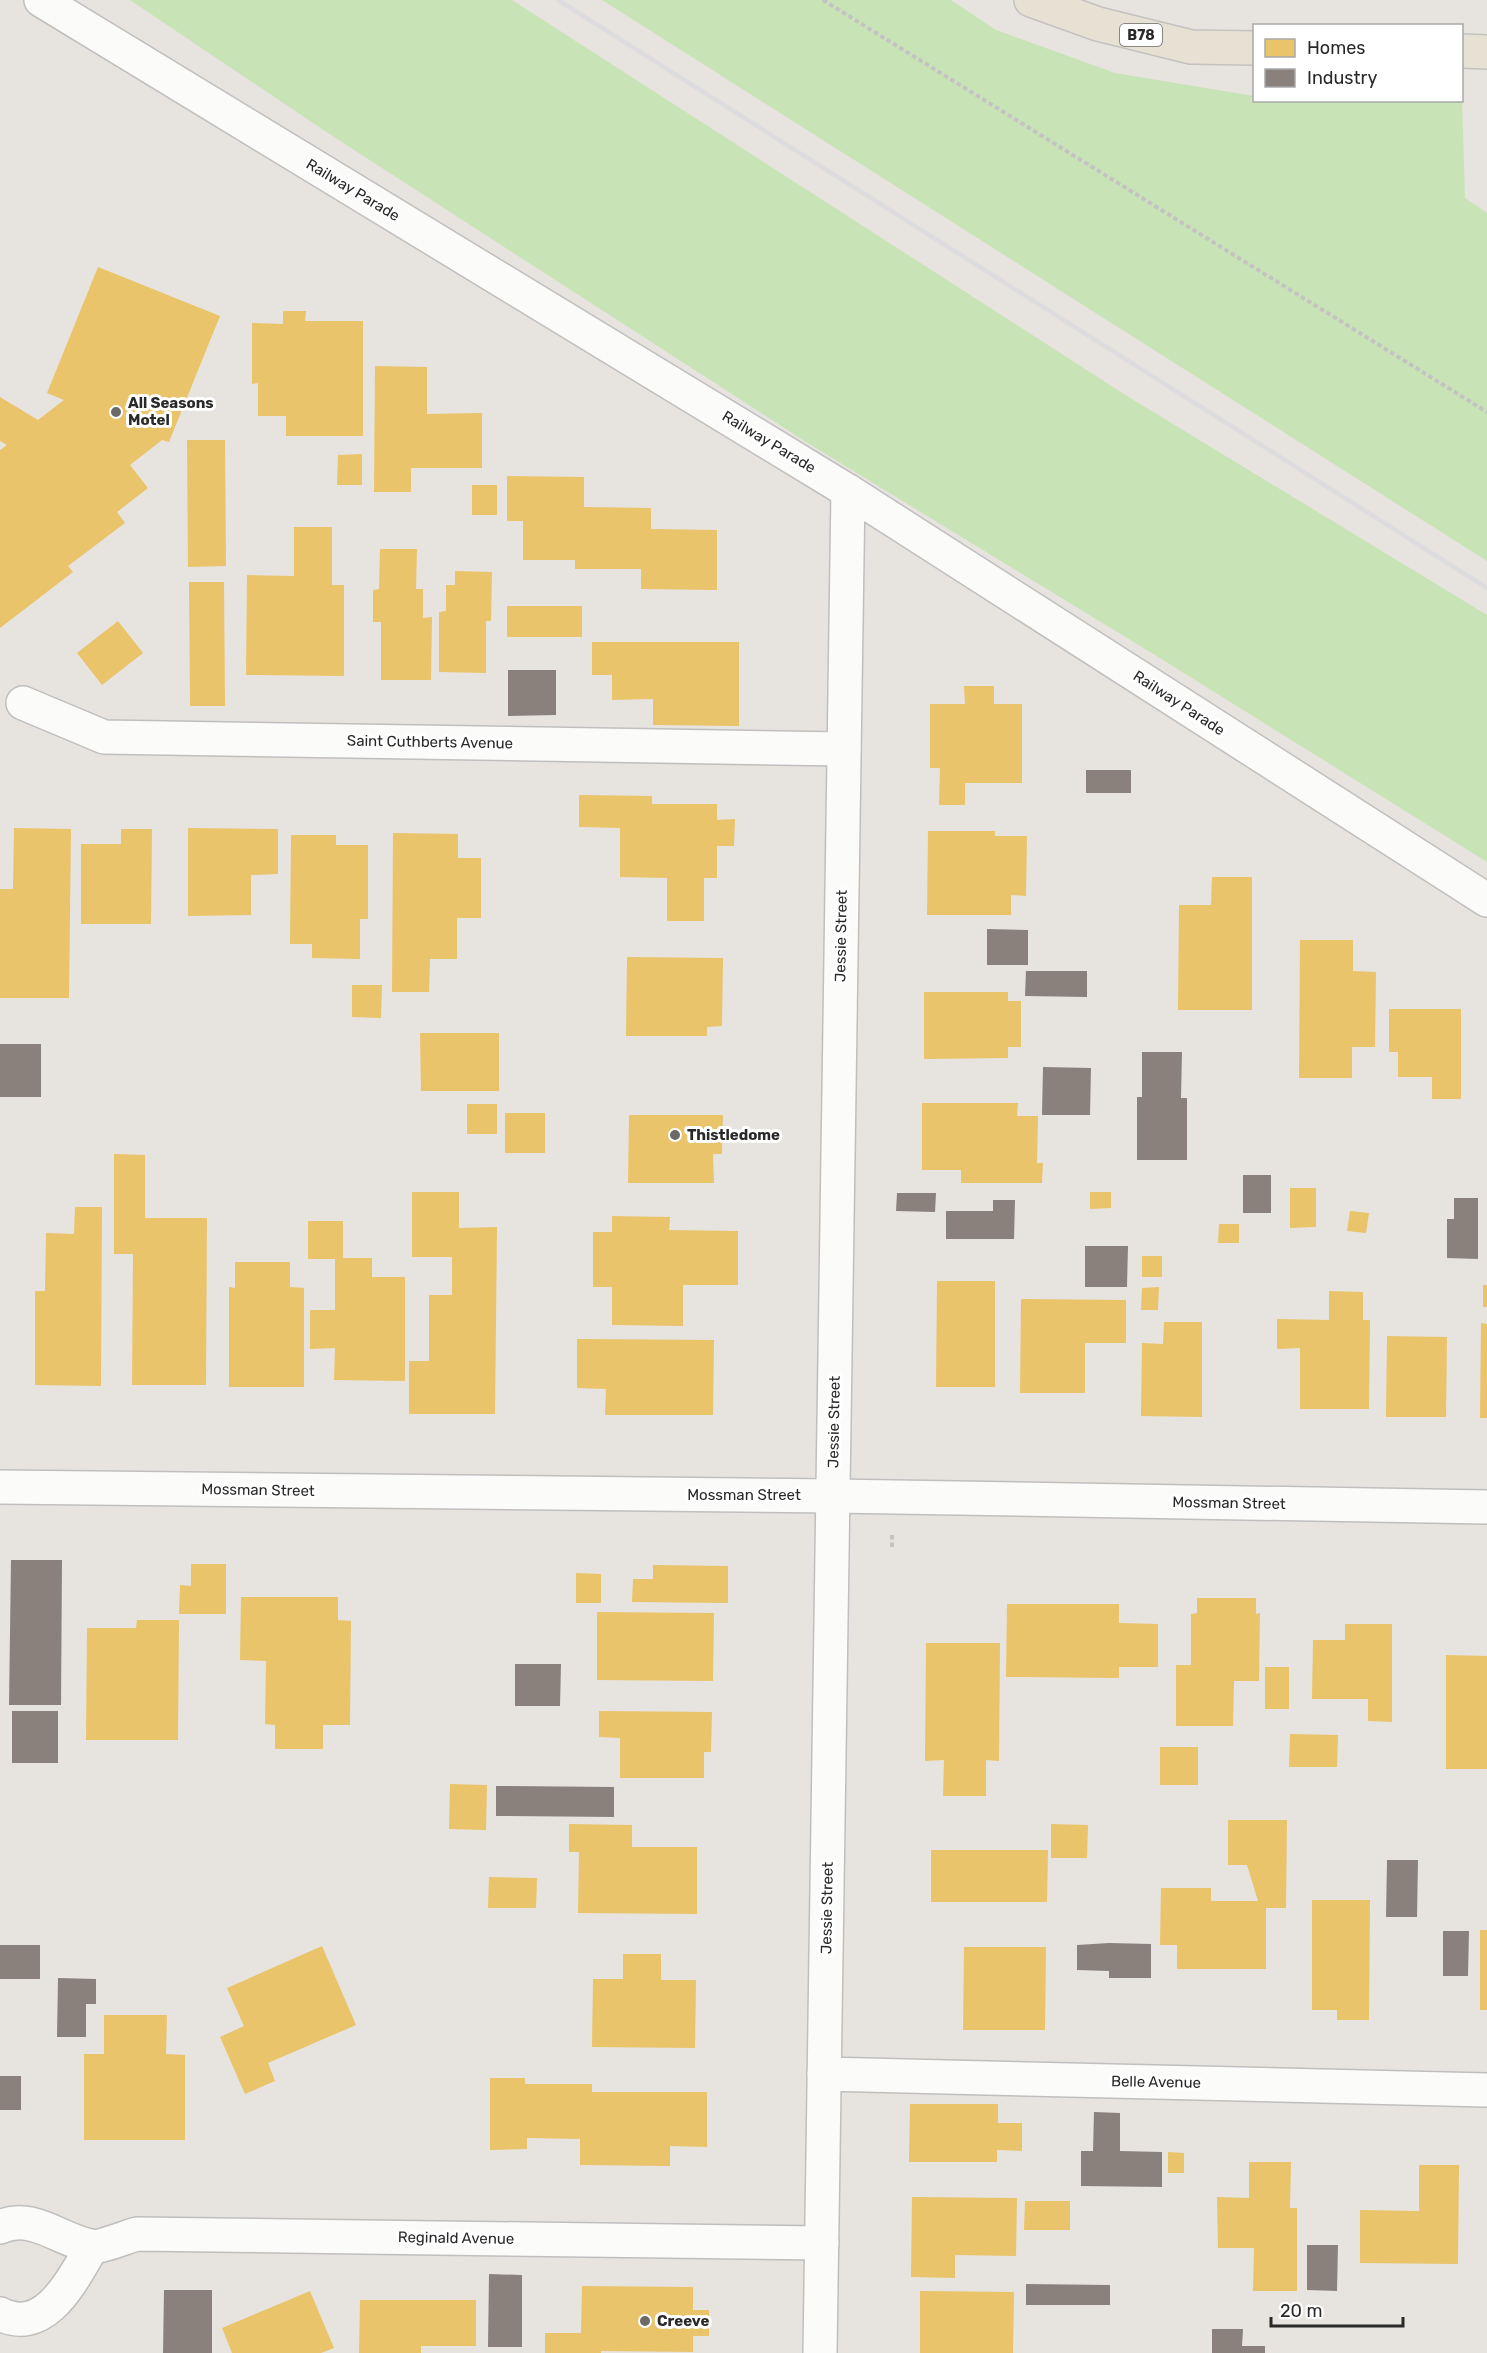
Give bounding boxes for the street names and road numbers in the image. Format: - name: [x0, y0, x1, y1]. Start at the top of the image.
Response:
- road number: B78: [1120, 24, 1162, 46]
- street label: Railway Parade: [303, 155, 403, 225]
- street label: Railway Parade: [719, 407, 819, 477]
- street label: Railway Parade: [1130, 667, 1228, 739]
- street label: Saint Cuthberts Avenue: [347, 732, 513, 752]
- street label: Jessie Street: [831, 890, 851, 982]
- street label: Jessie Street: [824, 1376, 844, 1468]
- street label: Mossman Street: [201, 1480, 315, 1500]
- street label: Mossman Street: [687, 1486, 801, 1504]
- street label: Mossman Street: [1172, 1493, 1286, 1513]
- street label: Jessie Street: [817, 1862, 837, 1954]
- street label: Belle Avenue: [1111, 2072, 1201, 2092]
- street label: Reginald Avenue: [398, 2228, 514, 2248]

